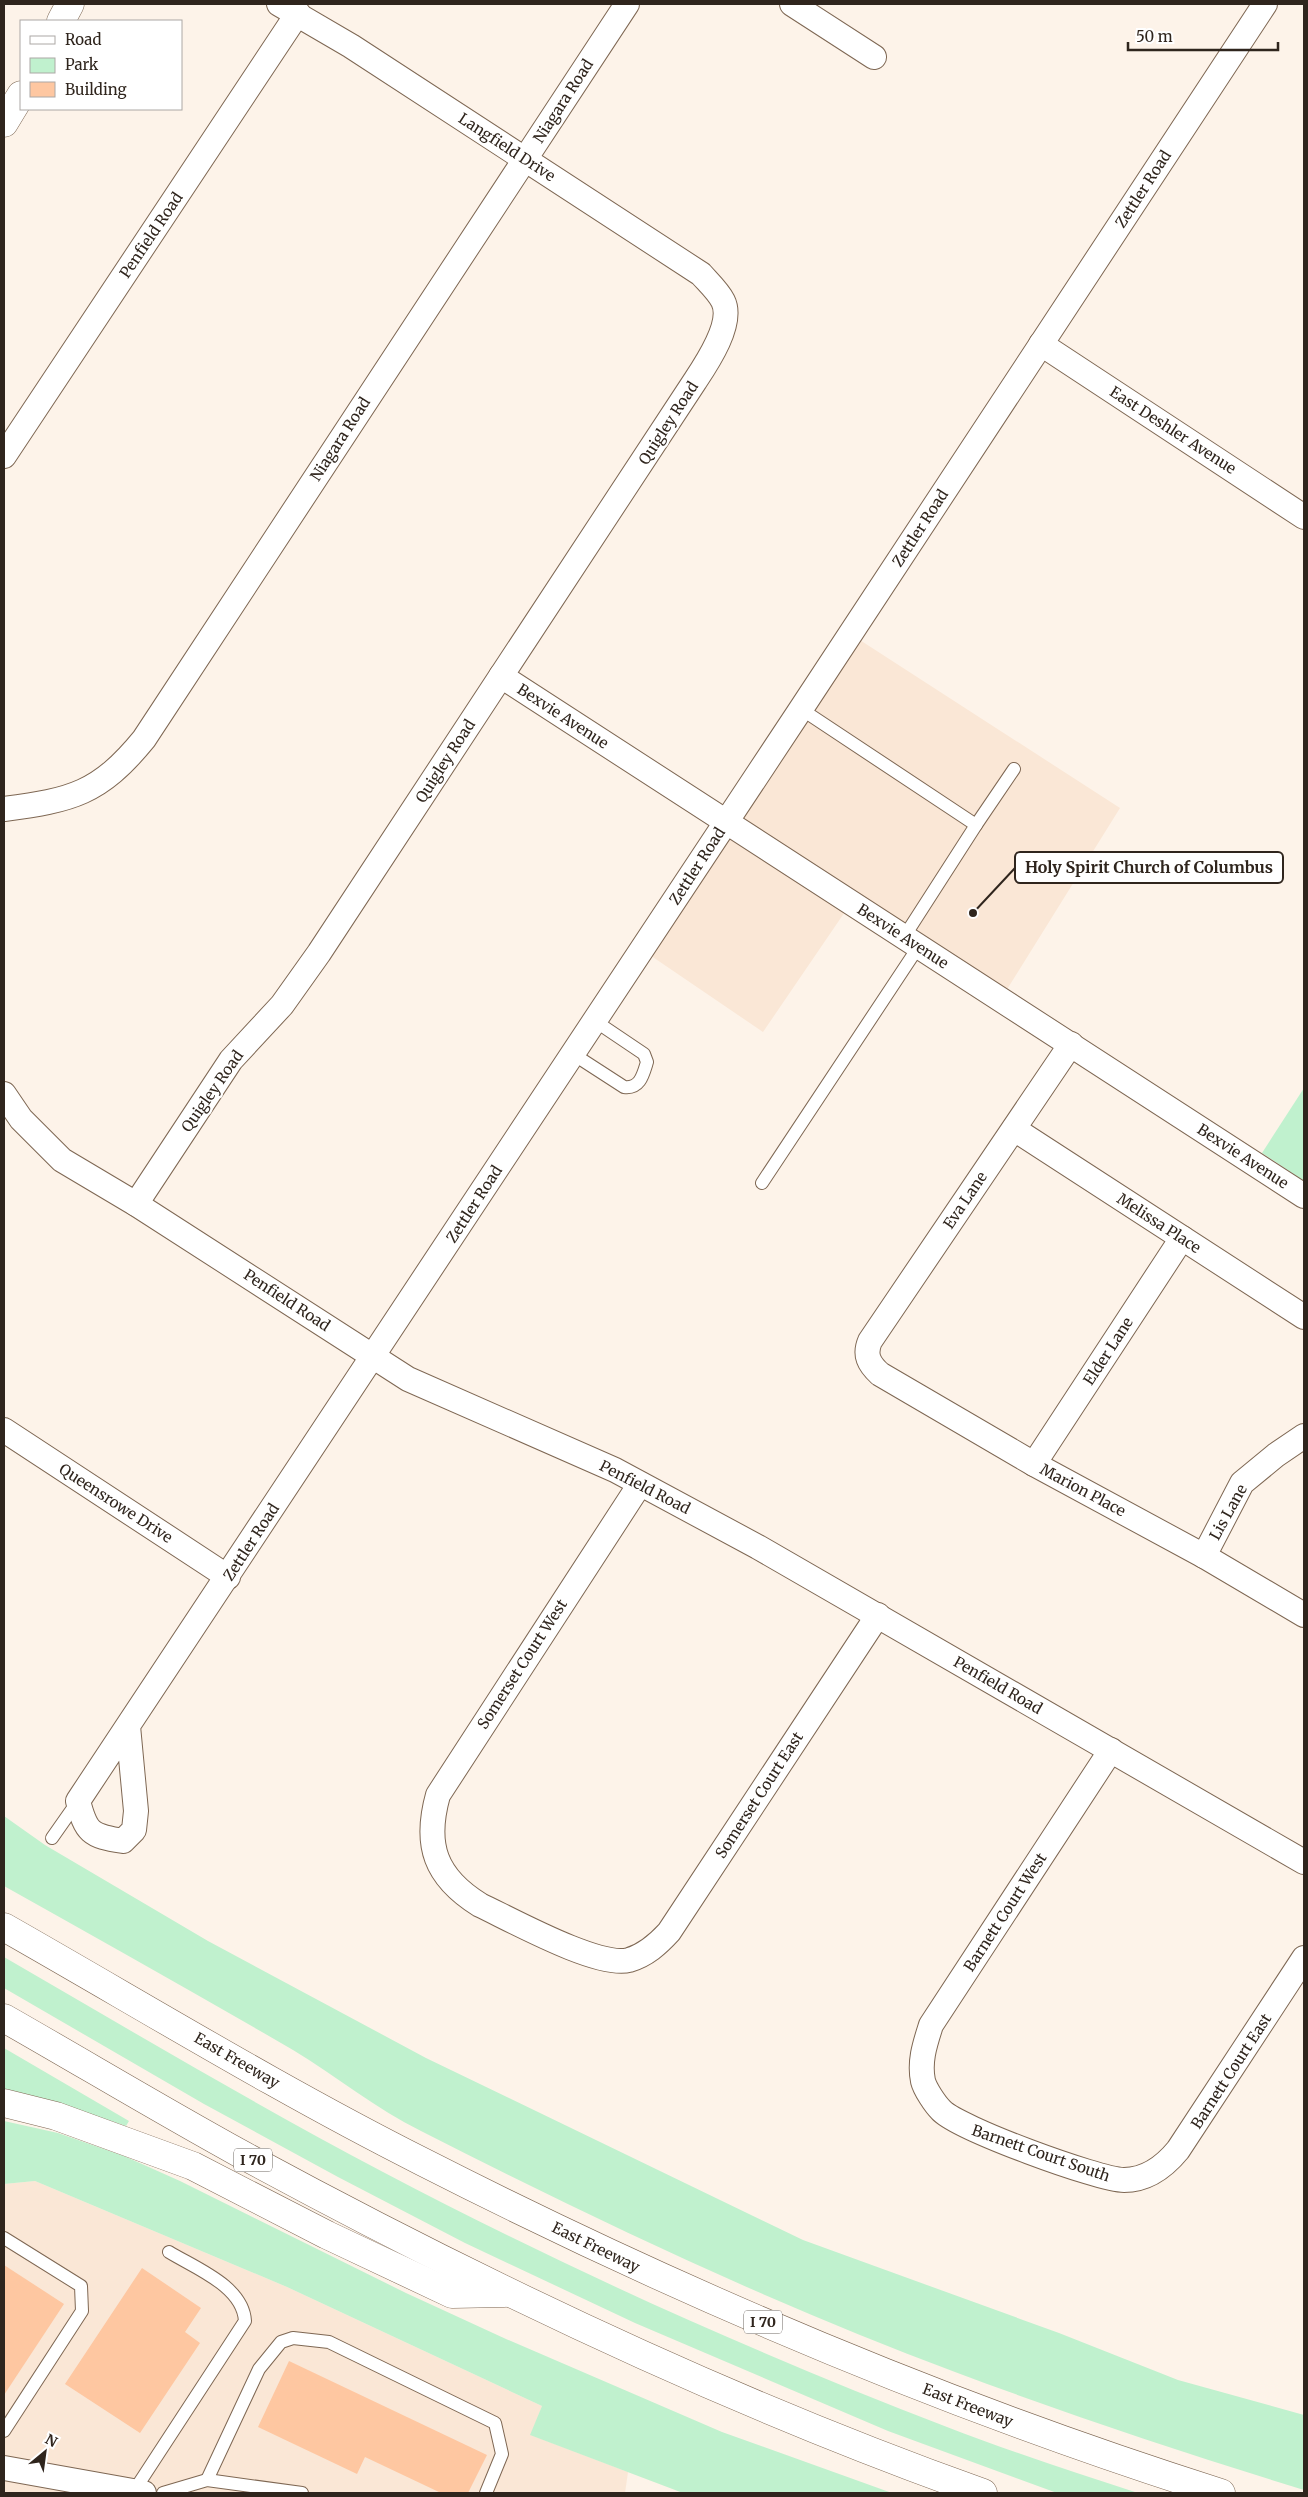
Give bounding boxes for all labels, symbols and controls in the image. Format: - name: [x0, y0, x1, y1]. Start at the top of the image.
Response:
- legend: [20, 20, 182, 110]
- scale bar: [1128, 20, 1278, 52]
- text: 50 m: [1136, 27, 1173, 46]
- text: Road: [65, 30, 101, 49]
- text: Park: [65, 55, 99, 74]
- street label: Niagara Road: [529, 56, 597, 146]
- text: Building: [65, 80, 127, 99]
- street label: Langfield Drive: [455, 109, 559, 185]
- street label: Zettler Road: [1111, 147, 1175, 231]
- street label: Penfield Road: [115, 189, 187, 281]
- street label: Quigley Road: [634, 378, 702, 468]
- street label: East Deshler Avenue: [1106, 382, 1240, 478]
- street label: Niagara Road: [306, 394, 374, 484]
- street label: Zettler Road: [888, 486, 952, 570]
- street label: Bexvie Avenue: [514, 679, 612, 753]
- street label: Quigley Road: [411, 716, 479, 806]
- street label: Zettler Road: [665, 824, 729, 908]
- callout: Holy Spirit Church of Columbus: [1015, 852, 1283, 883]
- text: Holy Spirit Church of Columbus: [1025, 857, 1273, 877]
- street label: Bexvie Avenue: [854, 899, 952, 973]
- street label: Quigley Road: [177, 1047, 247, 1135]
- street label: Bexvie Avenue: [1194, 1119, 1292, 1193]
- street label: Zettler Road: [442, 1162, 506, 1246]
- street label: Eva Lane: [939, 1168, 991, 1232]
- street label: Melissa Place: [1114, 1189, 1205, 1257]
- street label: Penfield Road: [240, 1265, 334, 1335]
- street label: Elder Lane: [1079, 1313, 1137, 1389]
- street label: Penfield Road: [596, 1456, 694, 1518]
- street label: Queensrowe Drive: [56, 1459, 176, 1547]
- street label: Marion Place: [1037, 1460, 1129, 1521]
- street label: Lis Lane: [1205, 1481, 1251, 1543]
- street label: Zettler Road: [219, 1500, 283, 1584]
- street label: Somerset Court West: [473, 1595, 571, 1733]
- street label: Penfield Road: [950, 1652, 1046, 1718]
- street label: Somerset Court East: [711, 1728, 807, 1862]
- street label: Barnett Court West: [960, 1849, 1051, 1975]
- street label: Barnett Court East: [1187, 2010, 1275, 2132]
- street label: East Freeway: [191, 2028, 283, 2092]
- street label: Barnett Court South: [969, 2120, 1113, 2186]
- road number: I 70: [234, 2148, 272, 2172]
- street label: East Freeway: [549, 2218, 643, 2277]
- road number: I 70: [744, 2310, 782, 2334]
- street label: East Freeway: [920, 2379, 1016, 2431]
- north arrow: [20, 2427, 70, 2477]
- text: N: [42, 2430, 61, 2451]

